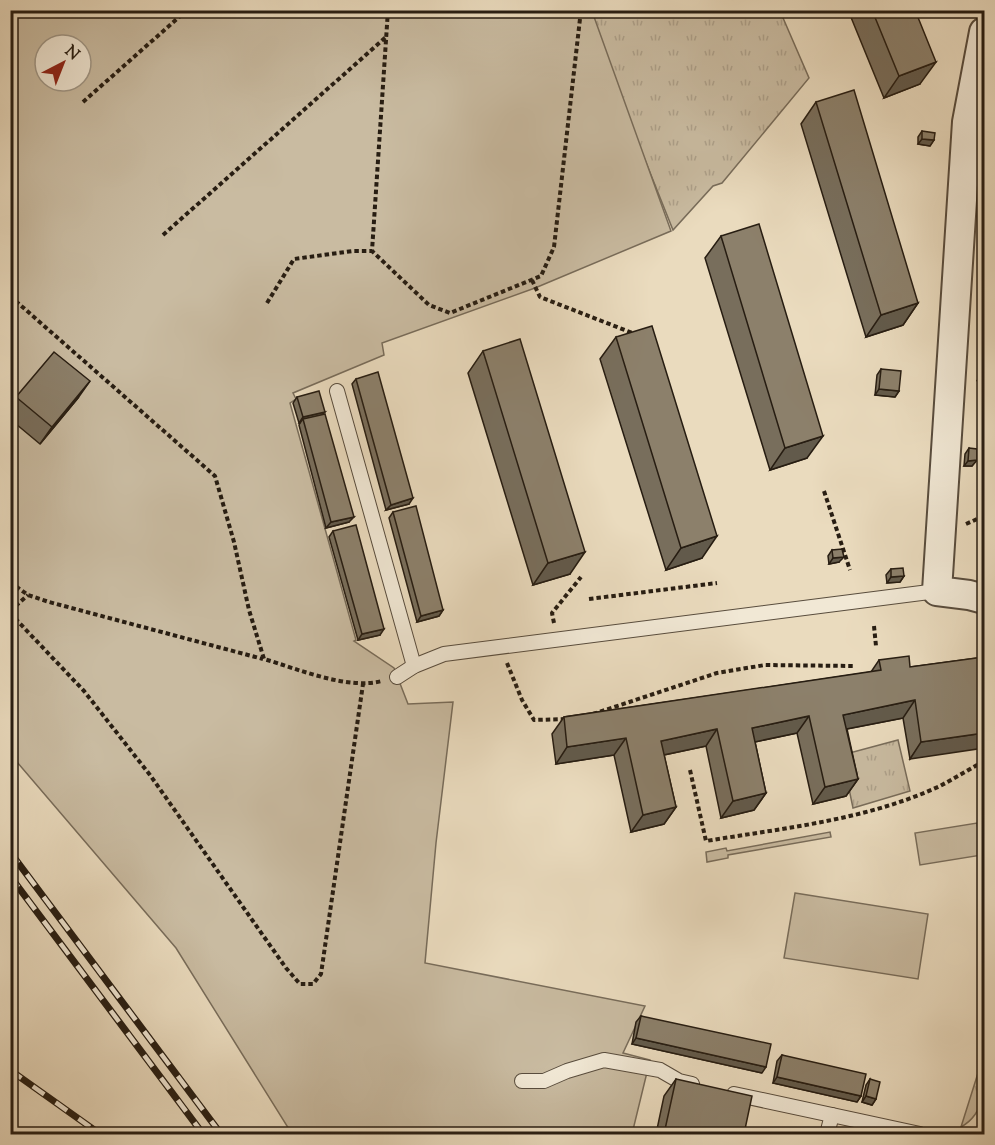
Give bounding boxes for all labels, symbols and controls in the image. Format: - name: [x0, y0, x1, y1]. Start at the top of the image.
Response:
- north arrow: [33, 33, 93, 93]
- text: N: [59, 41, 84, 67]

